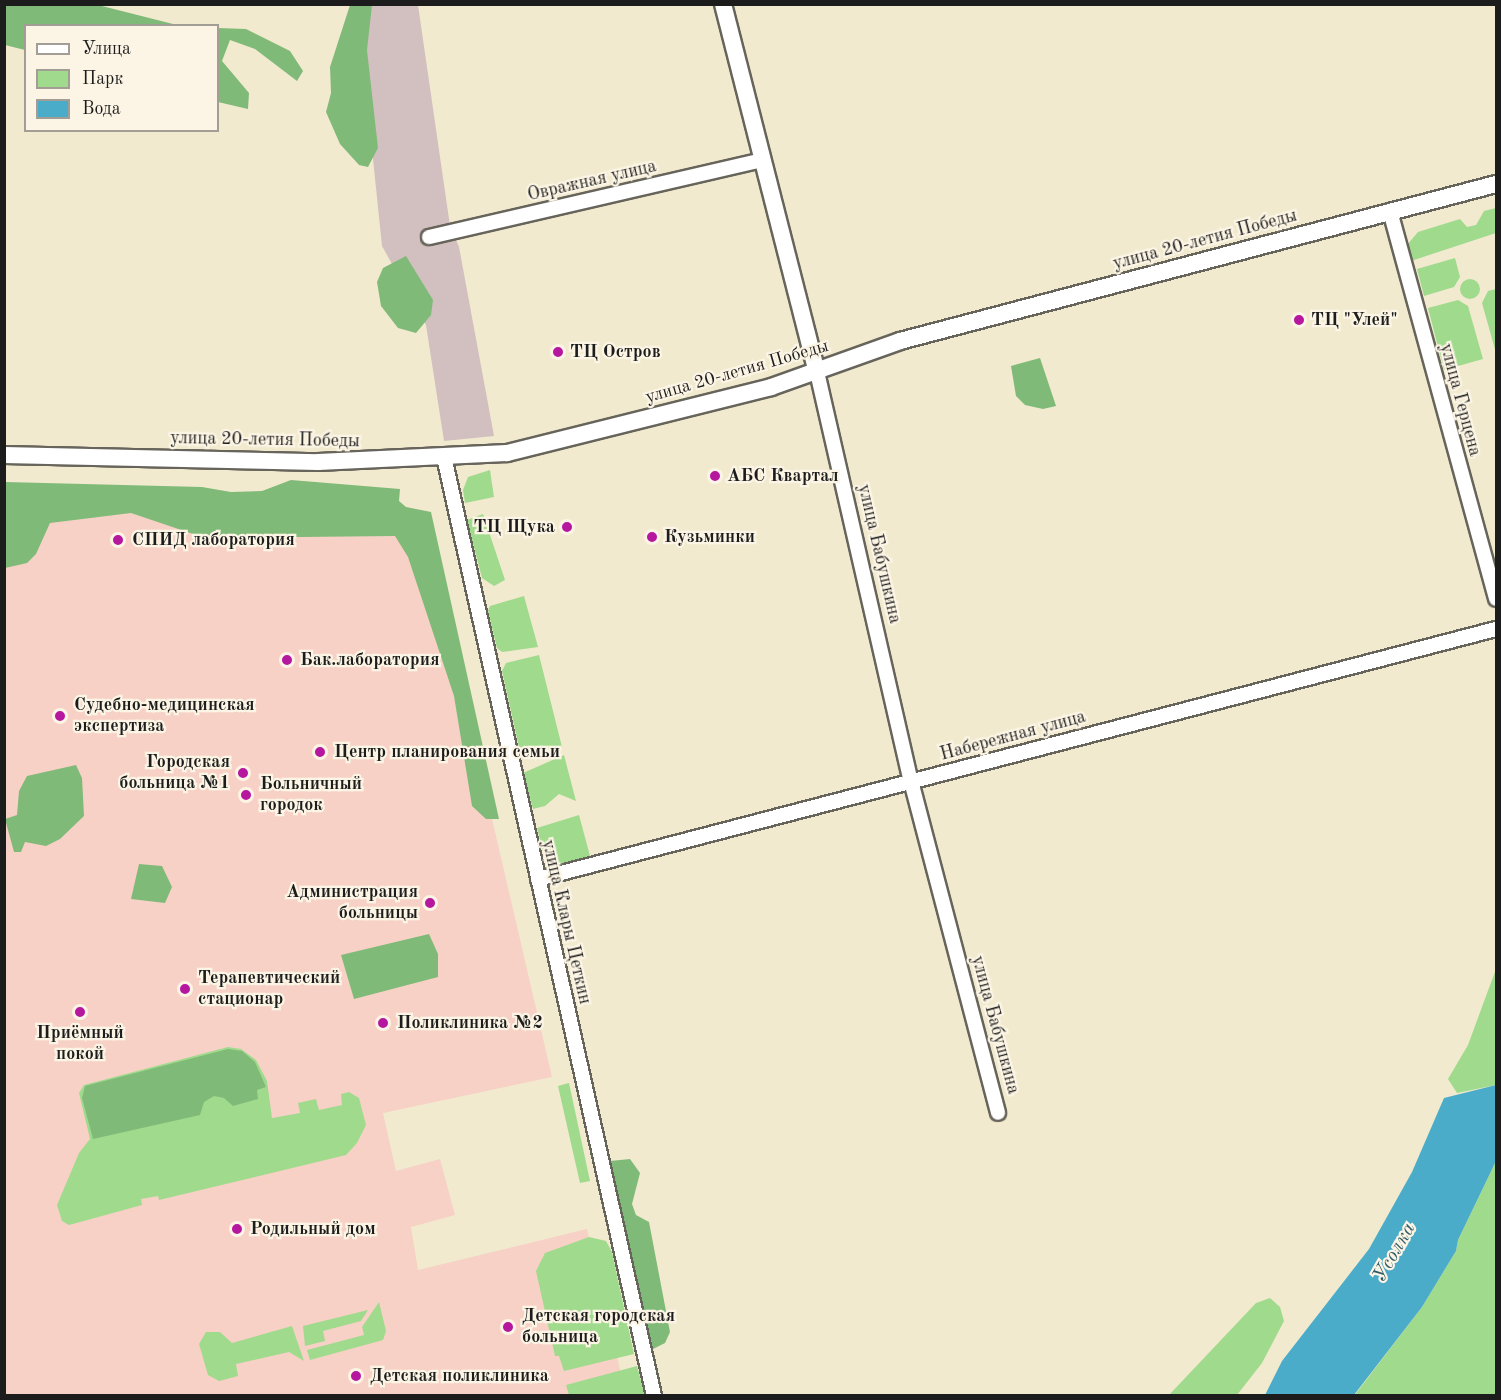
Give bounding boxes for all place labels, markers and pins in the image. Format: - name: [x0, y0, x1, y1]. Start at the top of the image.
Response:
- place label: ТЦ "Улей": [1311, 309, 1398, 331]
- marker: ТЦ "Улей": [1292, 313, 1306, 327]
- place label: ТЦ Остров: [570, 341, 661, 363]
- marker: ТЦ Остров: [551, 345, 565, 359]
- place label: АБС Квартал: [727, 465, 839, 487]
- marker: АБС Квартал: [708, 469, 722, 483]
- place label: ТЦ Щука: [473, 516, 555, 538]
- marker: ТЦ Щука: [560, 520, 574, 534]
- place label: Кузьминки: [664, 526, 755, 548]
- place label: СПИД лаборатория: [132, 529, 295, 551]
- marker: Кузьминки: [645, 530, 659, 544]
- marker: СПИД лаборатория: [109, 531, 127, 549]
- place label: Бак.лаборатория: [300, 649, 440, 671]
- marker: Бак.лаборатория: [278, 651, 296, 669]
- place label: Судебно-медицинская экспертиза: [74, 695, 255, 738]
- marker: Судебно-медицинская экспертиза: [51, 707, 69, 725]
- place label: Центр планирования семьи: [334, 741, 560, 763]
- marker: Центр планирования семьи: [311, 743, 329, 761]
- place label: Городская больница №1: [119, 752, 230, 795]
- marker: Городская больница №1: [234, 764, 252, 782]
- place label: Больничный городок: [260, 774, 362, 816]
- marker: Больничный городок: [237, 786, 255, 804]
- place label: Администрация больницы: [286, 882, 418, 924]
- marker: Администрация больницы: [423, 896, 437, 910]
- place label: Терапевтический стационар: [198, 968, 340, 1010]
- marker: Терапевтический стационар: [176, 980, 194, 998]
- marker: Приёмный покой: [71, 1003, 89, 1021]
- place label: Поликлиника №2: [397, 1012, 543, 1034]
- marker: Поликлиника №2: [374, 1014, 392, 1032]
- place label: Приёмный покой: [36, 1023, 124, 1066]
- place label: Родильный дом: [250, 1218, 376, 1240]
- marker: Родильный дом: [228, 1220, 246, 1238]
- place label: Детская городская больница: [522, 1306, 675, 1348]
- marker: Детская городская больница: [499, 1318, 517, 1336]
- place label: Детская поликлиника: [370, 1365, 549, 1387]
- marker: Детская поликлиника: [347, 1367, 365, 1385]

